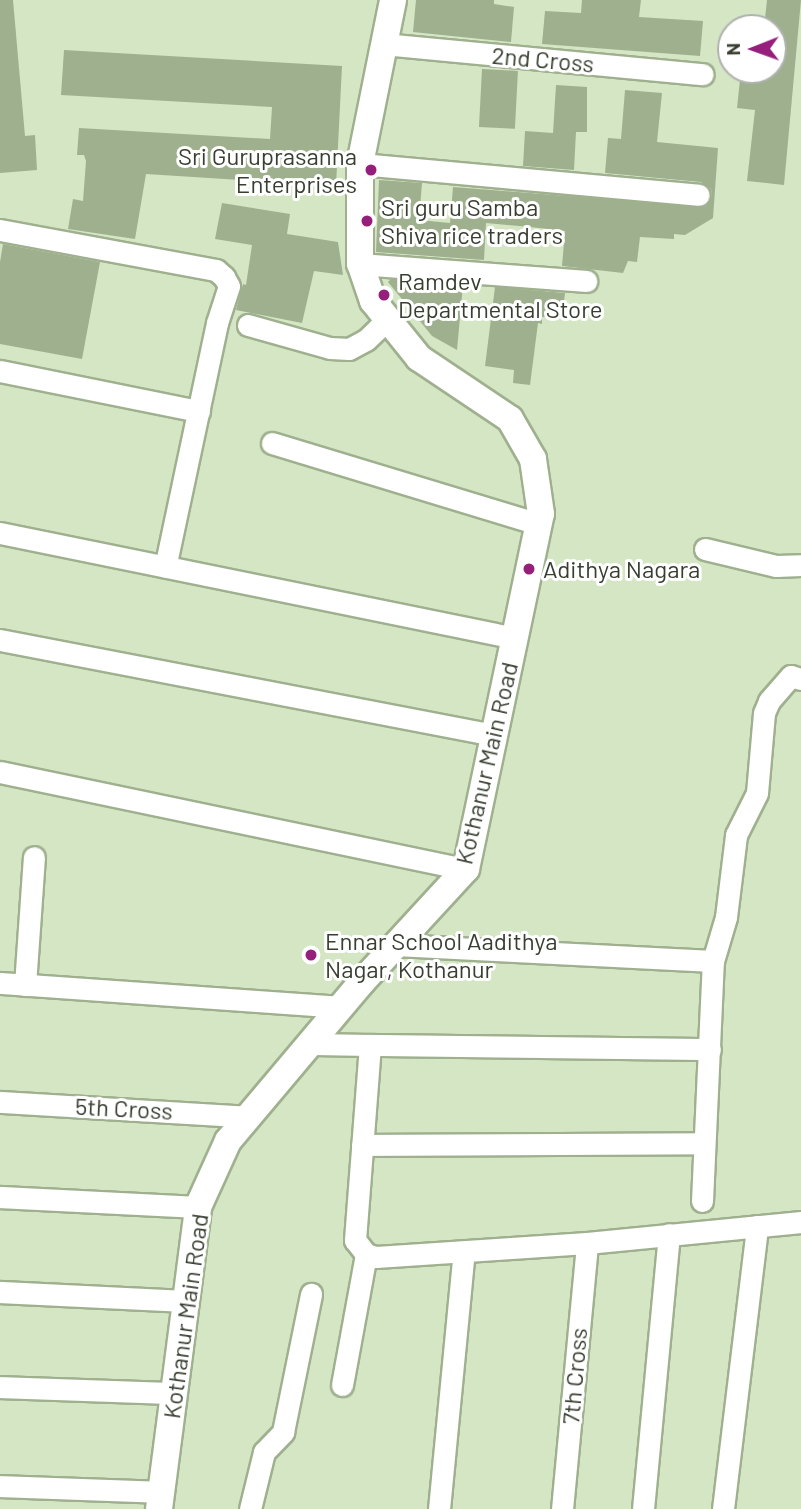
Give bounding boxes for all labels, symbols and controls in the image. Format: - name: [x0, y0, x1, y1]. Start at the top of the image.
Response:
- north arrow: [717, 14, 787, 84]
- street label: 2nd Cross: [491, 40, 595, 78]
- text: N: [721, 43, 744, 56]
- place label: Sri Guruprasanna Enterprises: [178, 142, 357, 198]
- marker: Sri Guruprasanna Enterprises: [363, 162, 379, 178]
- place label: Sri guru Samba Shiva rice traders: [381, 193, 563, 249]
- marker: Sri guru Samba Shiva rice traders: [359, 213, 375, 229]
- place label: Ramdev Departmental Store: [398, 267, 603, 323]
- marker: Ramdev Departmental Store: [376, 287, 392, 303]
- place label: Adithya Nagara: [543, 555, 700, 583]
- marker: Adithya Nagara: [521, 561, 537, 577]
- street label: Kothanur Main Road: [449, 659, 523, 867]
- place label: Ennar School Aadithya Nagar, Kothanur: [325, 927, 558, 983]
- marker: Ennar School Aadithya Nagar, Kothanur: [303, 947, 319, 963]
- street label: 5th Cross: [74, 1091, 174, 1125]
- street label: Kothanur Main Road: [156, 1212, 214, 1420]
- street label: 7th Cross: [555, 1327, 593, 1425]

